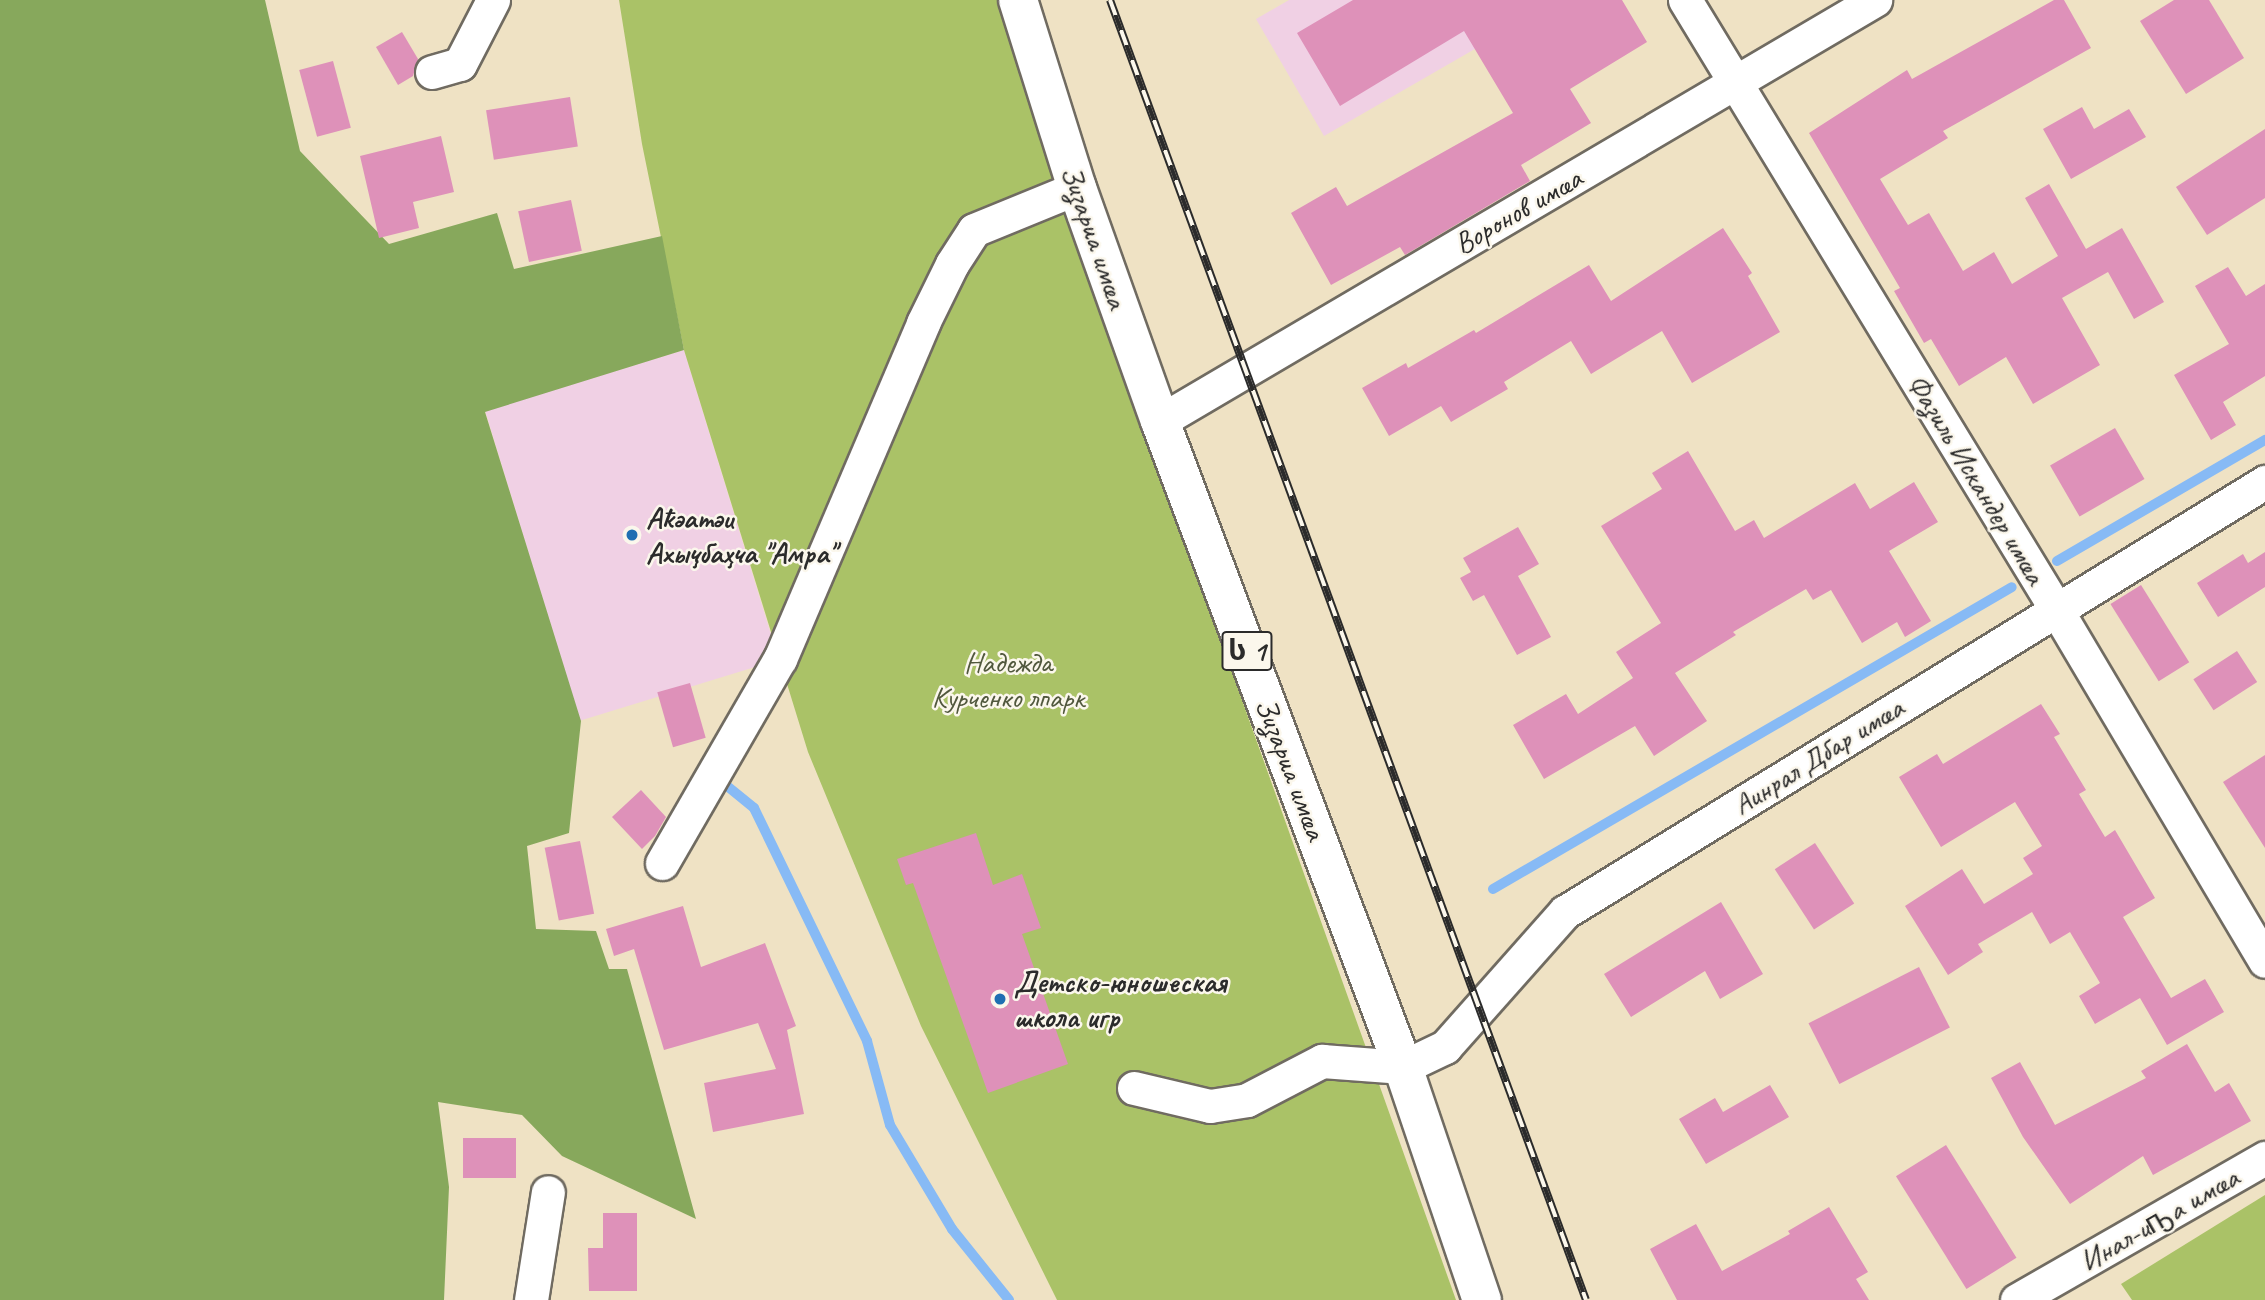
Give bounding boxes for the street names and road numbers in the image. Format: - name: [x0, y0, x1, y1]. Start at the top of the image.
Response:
- street label: Воронов имҩа: [1448, 160, 1588, 262]
- street label: Ӡиӡариа имҩа: [1054, 162, 1136, 312]
- street label: Фазиль Искандер имҩа: [1900, 367, 2054, 591]
- road number: ს 1: [1221, 626, 1273, 676]
- street label: Аинрал Дбар имҩа: [1726, 689, 1910, 823]
- street label: Ӡиӡариа имҩа: [1248, 694, 1334, 844]
- street label: Инал-иҧа имҩа: [2074, 1159, 2244, 1279]

